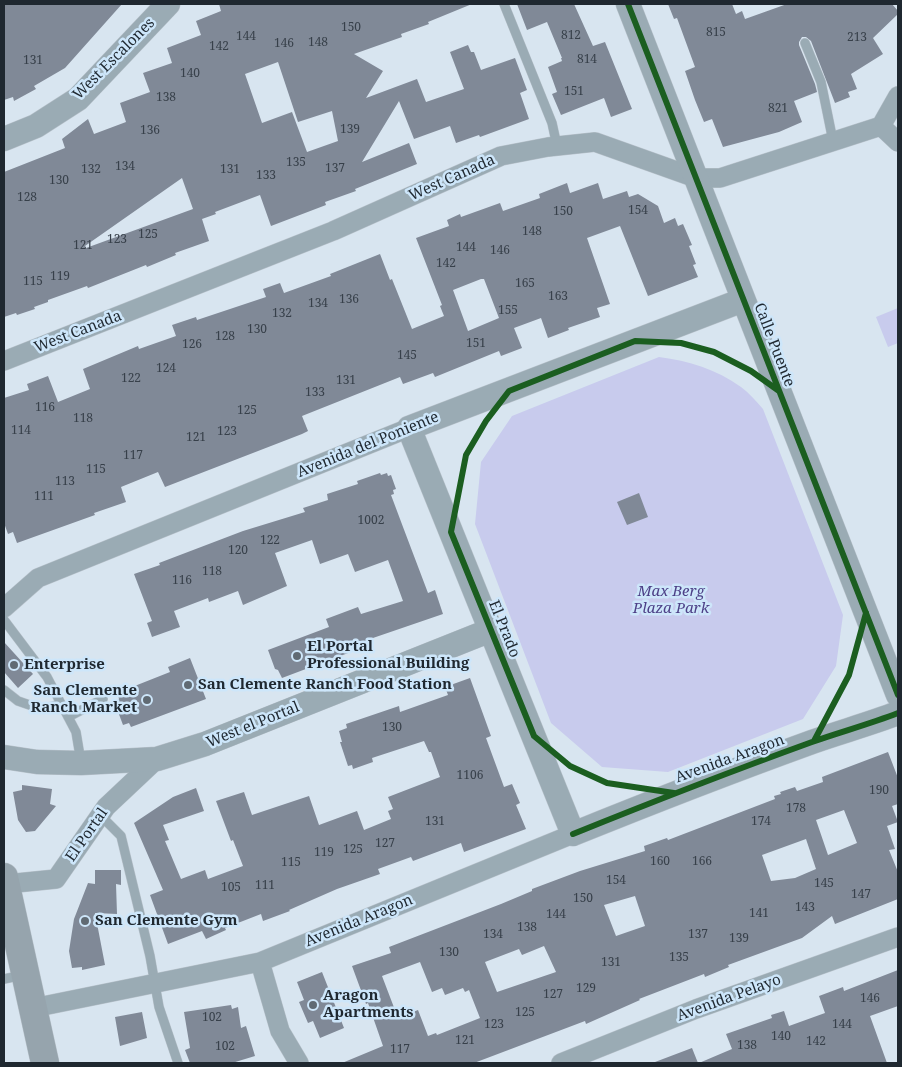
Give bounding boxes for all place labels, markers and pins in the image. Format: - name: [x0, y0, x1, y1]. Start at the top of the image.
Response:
- place label: El Portal Professional Building: [307, 638, 469, 673]
- marker: El Portal Professional Building: [291, 650, 303, 662]
- place label: Enterprise: [24, 656, 105, 674]
- marker: Enterprise: [8, 659, 20, 671]
- place label: San Clemente Ranch Food Station: [198, 676, 452, 694]
- marker: San Clemente Ranch Food Station: [182, 679, 194, 691]
- place label: San Clemente Ranch Market: [30, 682, 137, 717]
- marker: San Clemente Ranch Market: [141, 694, 153, 706]
- place label: San Clemente Gym: [95, 912, 237, 930]
- marker: San Clemente Gym: [79, 915, 91, 927]
- place label: Aragon Apartments: [323, 987, 414, 1022]
- marker: Aragon Apartments: [307, 999, 319, 1011]

